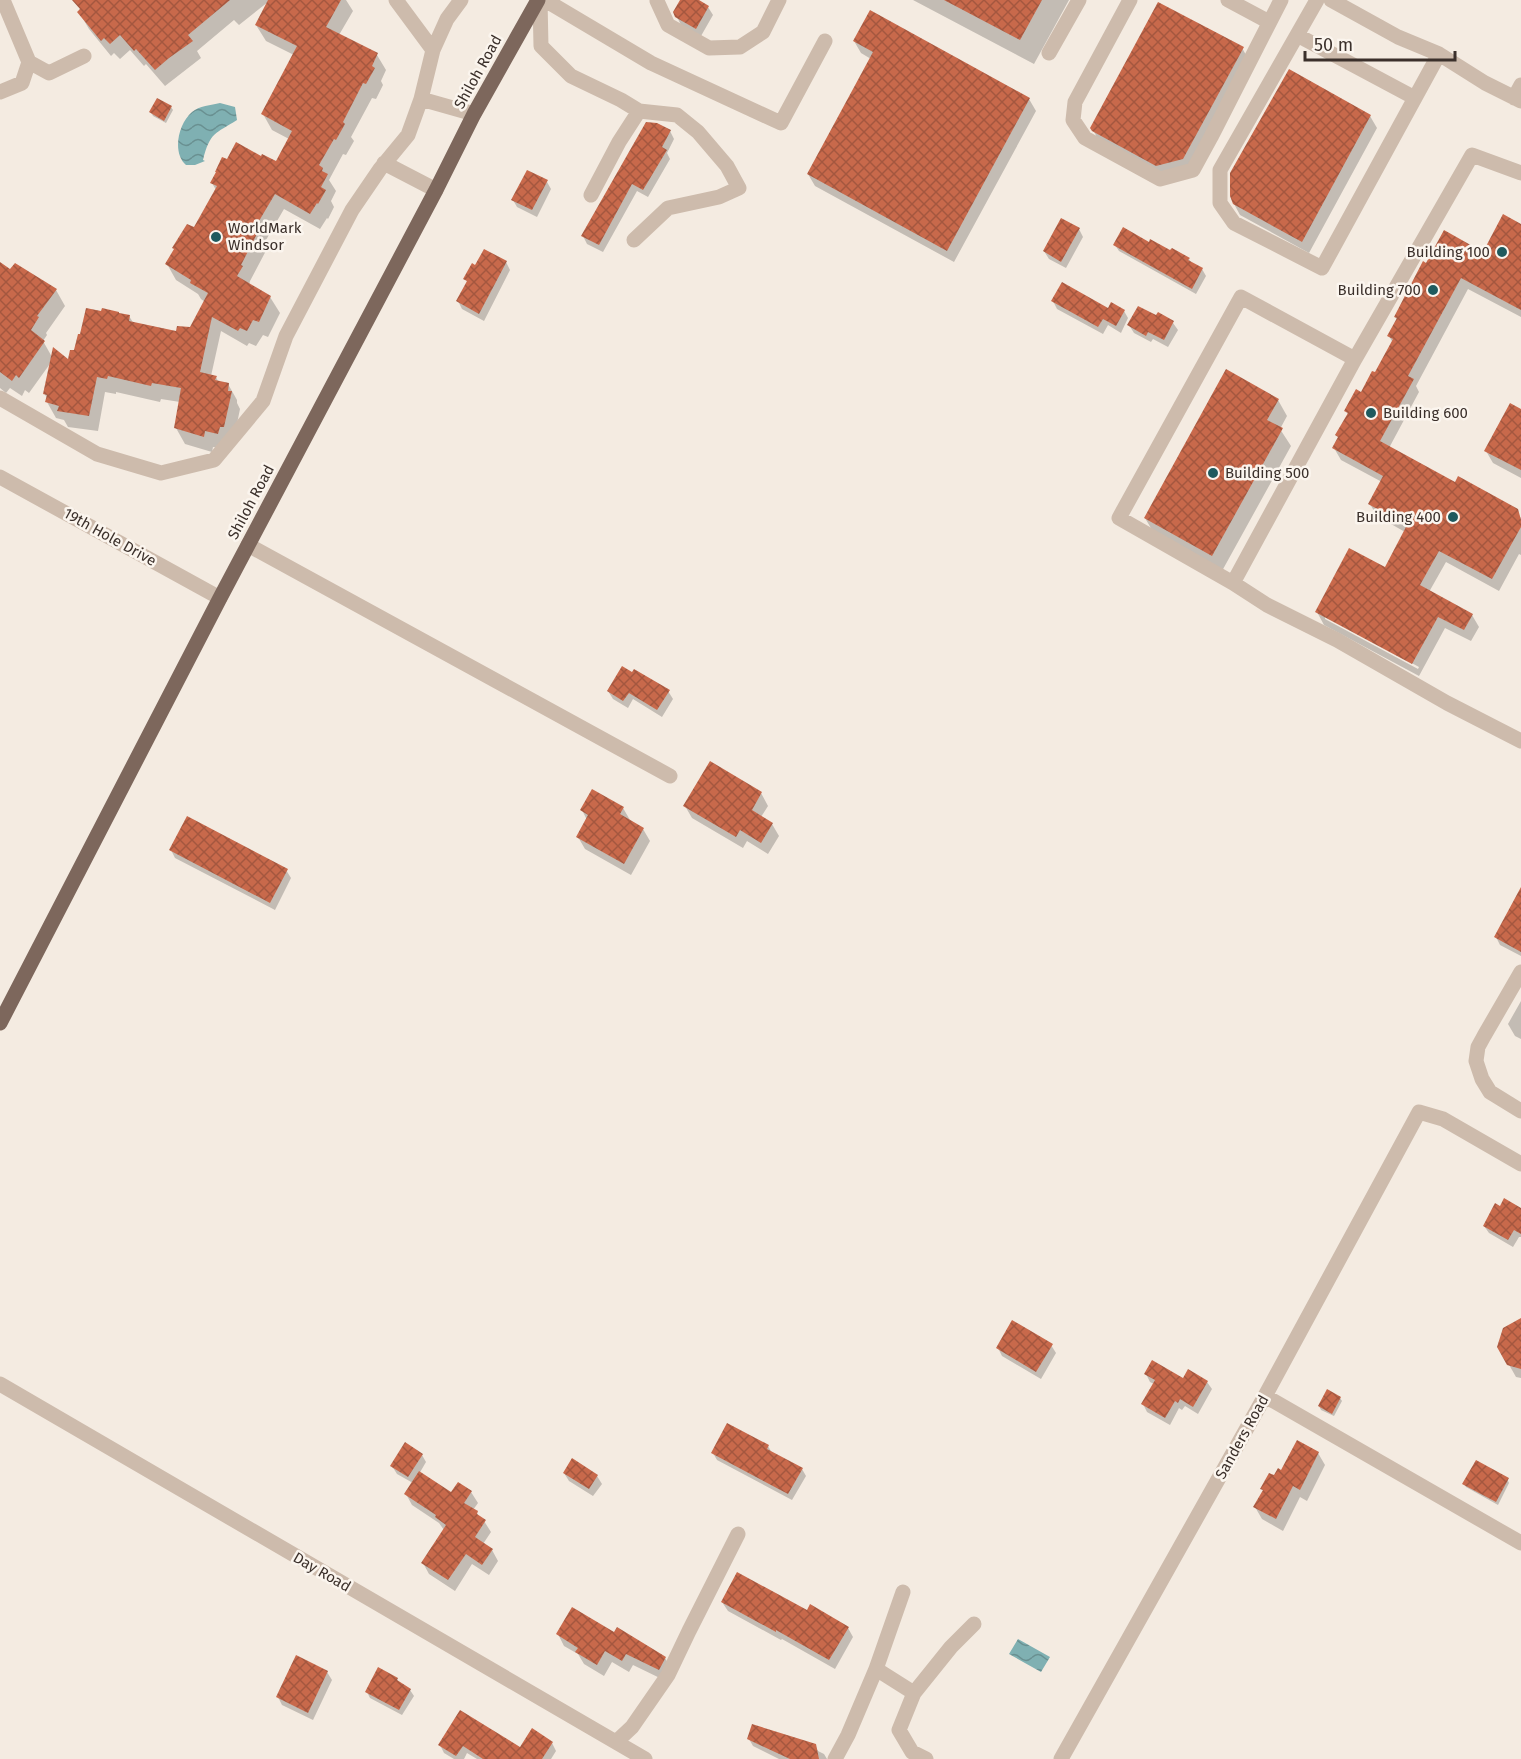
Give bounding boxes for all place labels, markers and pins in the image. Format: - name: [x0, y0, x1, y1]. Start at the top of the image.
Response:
- place label: WorldMark Windsor: [228, 219, 302, 254]
- marker: WorldMark Windsor: [209, 230, 223, 244]
- place label: Building 100: [1407, 243, 1490, 261]
- marker: Building 100: [1495, 245, 1509, 259]
- place label: Building 700: [1338, 281, 1421, 299]
- marker: Building 700: [1426, 283, 1440, 297]
- place label: Building 600: [1383, 404, 1468, 422]
- marker: Building 600: [1364, 406, 1378, 420]
- place label: Building 500: [1225, 464, 1309, 482]
- marker: Building 500: [1206, 466, 1220, 480]
- place label: Building 400: [1356, 508, 1441, 526]
- marker: Building 400: [1446, 510, 1460, 524]

